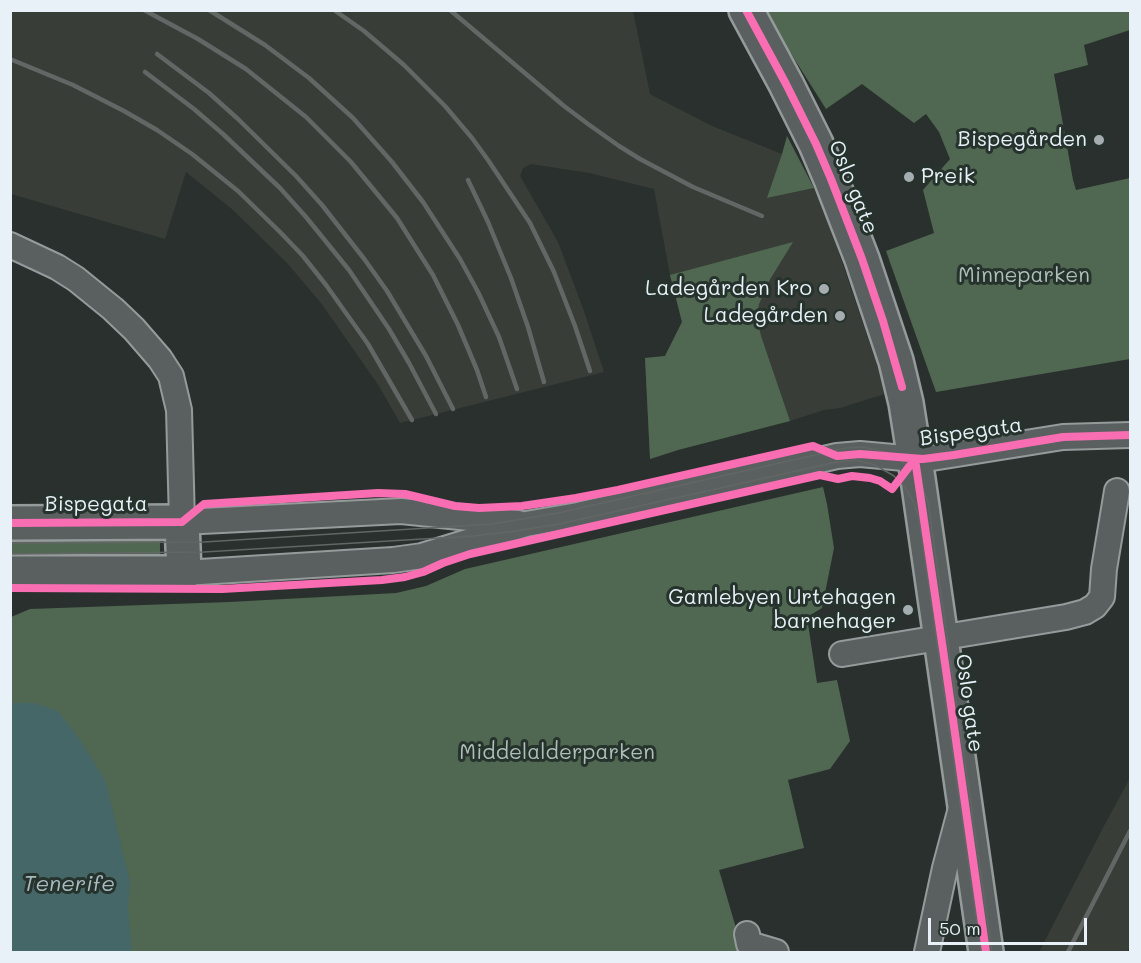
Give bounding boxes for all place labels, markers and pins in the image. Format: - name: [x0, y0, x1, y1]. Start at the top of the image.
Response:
- place label: Bispegården: [958, 127, 1087, 153]
- marker: Bispegården: [1092, 133, 1106, 147]
- place label: Preik: [921, 164, 975, 190]
- marker: Preik: [902, 170, 916, 184]
- place label: Ladegården Kro: [645, 276, 812, 302]
- marker: Ladegården Kro: [817, 282, 831, 296]
- place label: Ladegården: [704, 303, 828, 329]
- marker: Ladegården: [833, 309, 847, 323]
- place label: Gamlebyen Urtehagen barnehager: [668, 585, 896, 635]
- marker: Gamlebyen Urtehagen barnehager: [901, 603, 915, 617]

